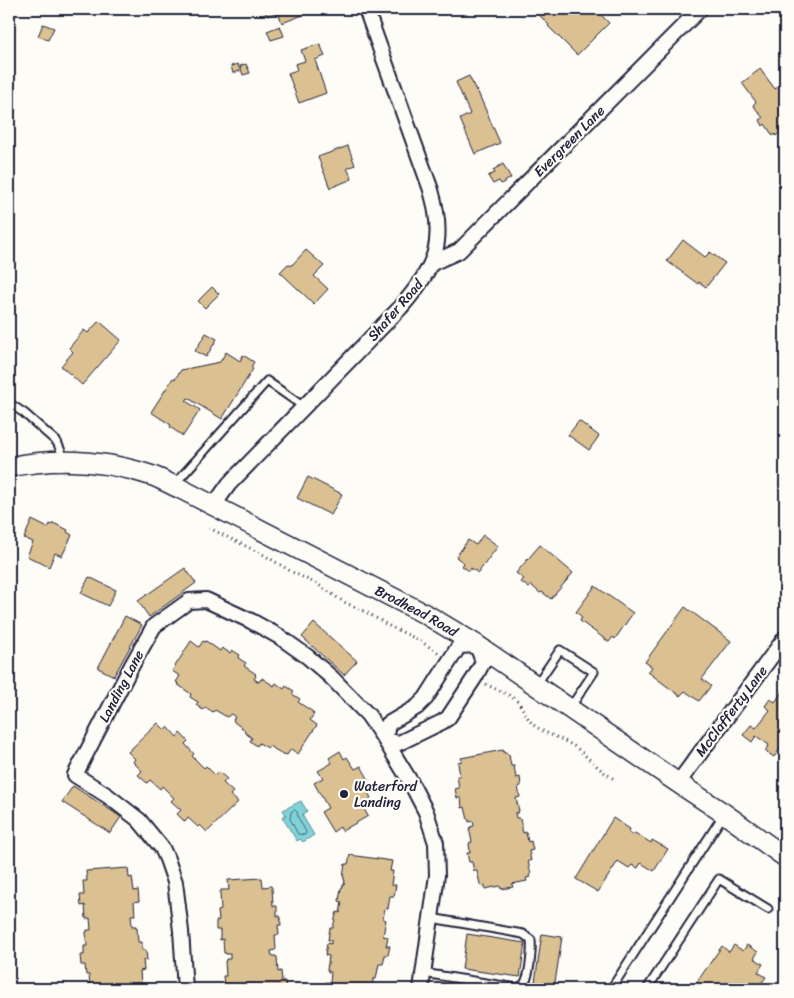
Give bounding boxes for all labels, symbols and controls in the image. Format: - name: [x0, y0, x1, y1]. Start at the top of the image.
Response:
- street label: Evergreen Lane: [527, 99, 611, 183]
- street label: Shafer Road: [361, 272, 431, 347]
- street label: Brodhead Road: [370, 578, 464, 645]
- street label: Landing Lane: [92, 646, 151, 727]
- street label: McClafferty Lane: [689, 660, 774, 762]
- place label: Waterford Landing: [354, 774, 419, 815]
- marker: Waterford Landing: [338, 788, 350, 800]

